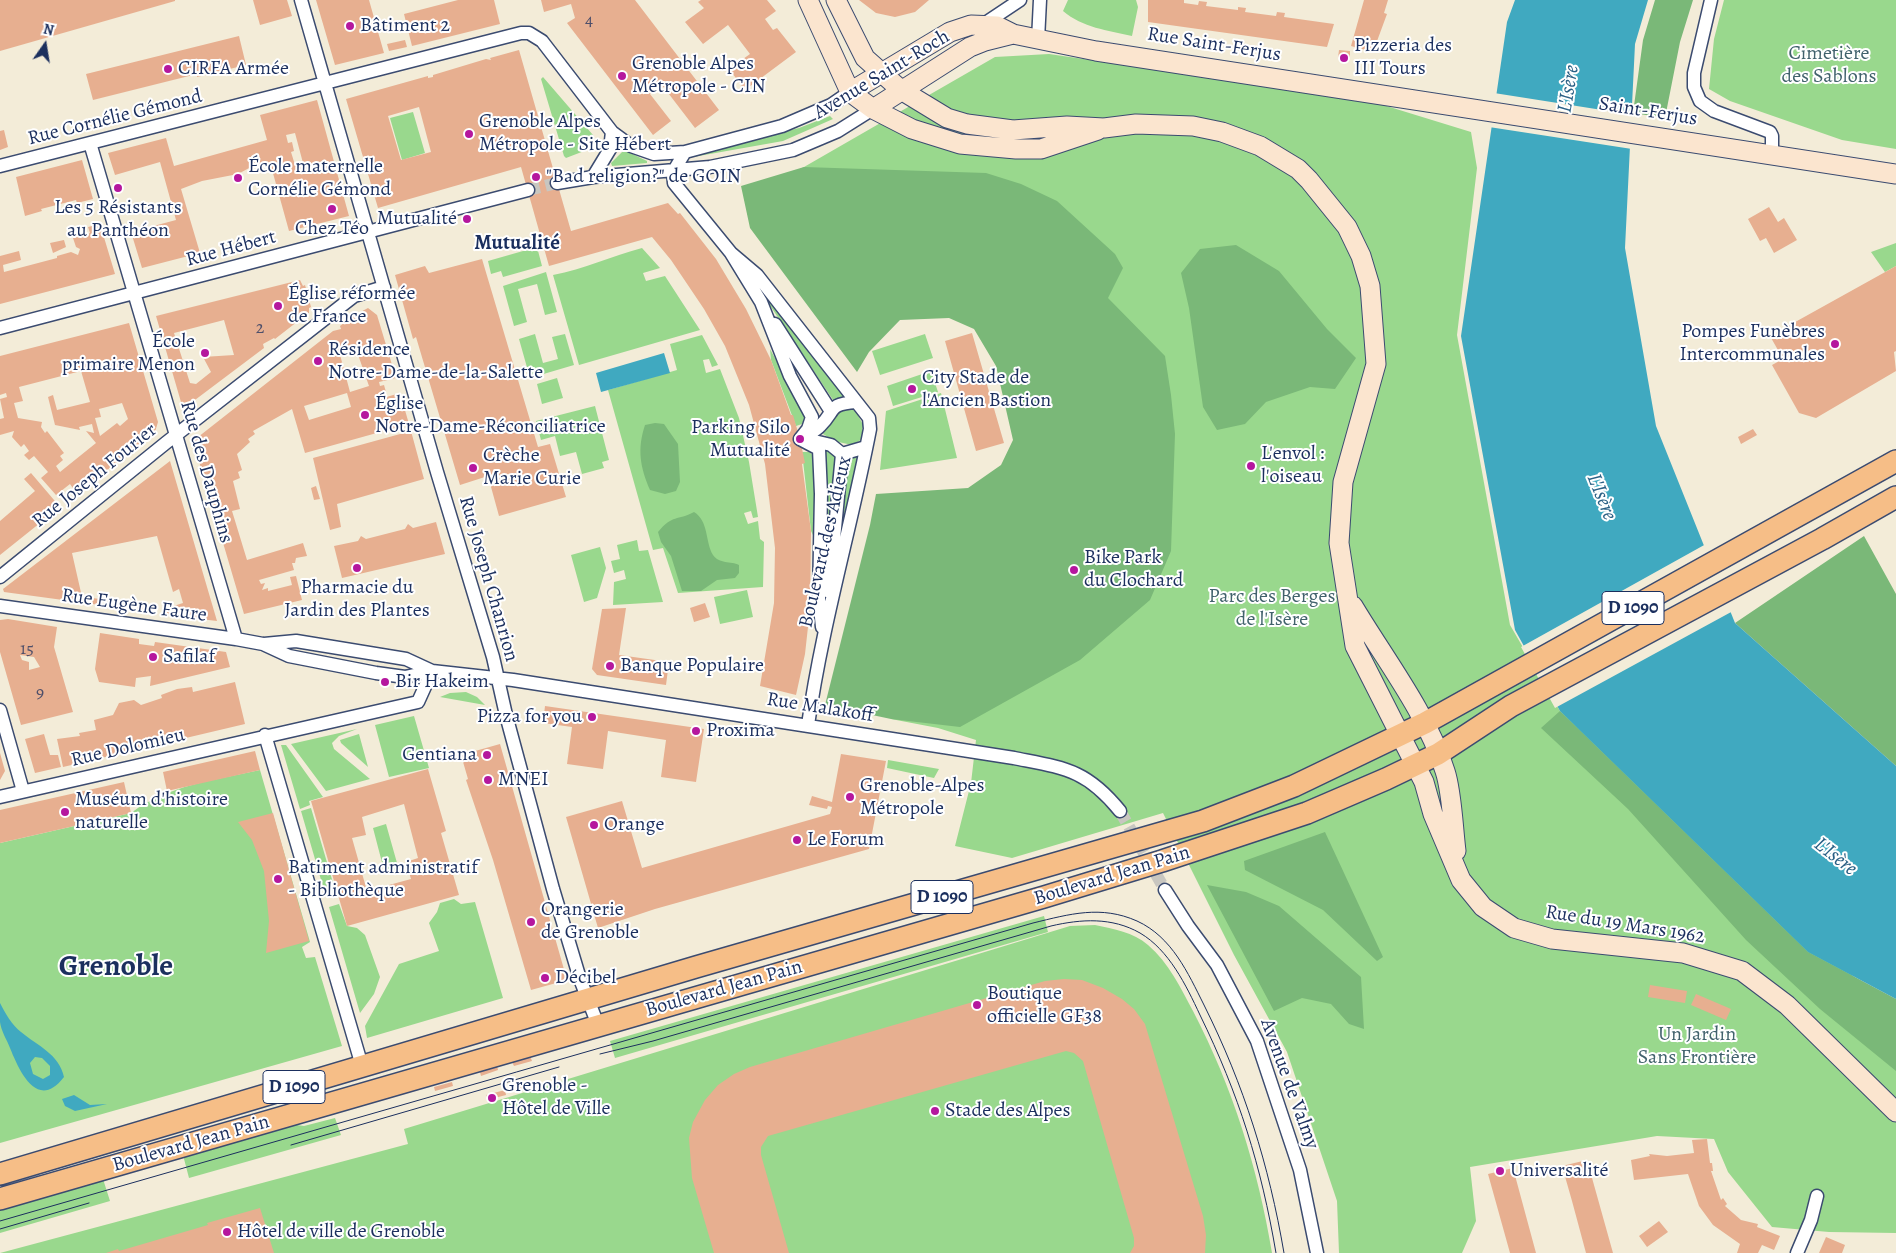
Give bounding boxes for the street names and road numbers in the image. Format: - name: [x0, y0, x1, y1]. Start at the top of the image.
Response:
- street label: Rue Saint-Ferjus: [1146, 23, 1282, 67]
- street label: Avenue Saint-Roch: [810, 25, 954, 125]
- street label: Rue Cornélie Gémond: [25, 85, 205, 151]
- street label: Saint-Ferjus: [1597, 92, 1699, 132]
- street label: Rue Hébert: [183, 225, 279, 273]
- street label: Rue des Dauphins: [174, 398, 238, 546]
- street label: Rue Joseph Fourier: [28, 418, 162, 534]
- street label: Boulevard des Adieux: [795, 454, 857, 630]
- street label: Rue Joseph Chanrion: [453, 494, 523, 664]
- street label: Rue Eugène Faure: [60, 584, 208, 628]
- road number: D 1090: [1602, 592, 1664, 624]
- street label: Rue Malakoff: [765, 688, 875, 728]
- street label: Rue Dolomieu: [69, 723, 187, 773]
- street label: Boulevard Jean Pain: [1031, 841, 1193, 911]
- road number: D 1090: [911, 880, 973, 914]
- street label: Rue du 19 Mars 1962: [1544, 901, 1706, 949]
- street label: Boulevard Jean Pain: [643, 955, 805, 1023]
- street label: Avenue de Valmy: [1254, 1015, 1324, 1153]
- road number: D 1090: [263, 1070, 325, 1104]
- street label: Boulevard Jean Pain: [110, 1110, 272, 1178]

